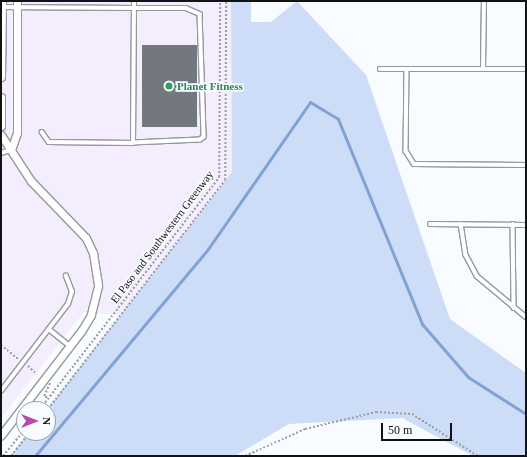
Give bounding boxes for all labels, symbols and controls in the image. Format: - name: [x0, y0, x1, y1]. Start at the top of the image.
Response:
- place label: Planet Fitness: [177, 79, 243, 93]
- marker: Planet Fitness: [164, 81, 174, 91]
- street label: El Paso and Southwestern Greenway: [108, 168, 216, 306]
- north arrow: [16, 401, 56, 441]
- scale bar: [383, 415, 454, 441]
- text: N: [41, 417, 53, 425]
- text: 50 m: [388, 423, 412, 437]

